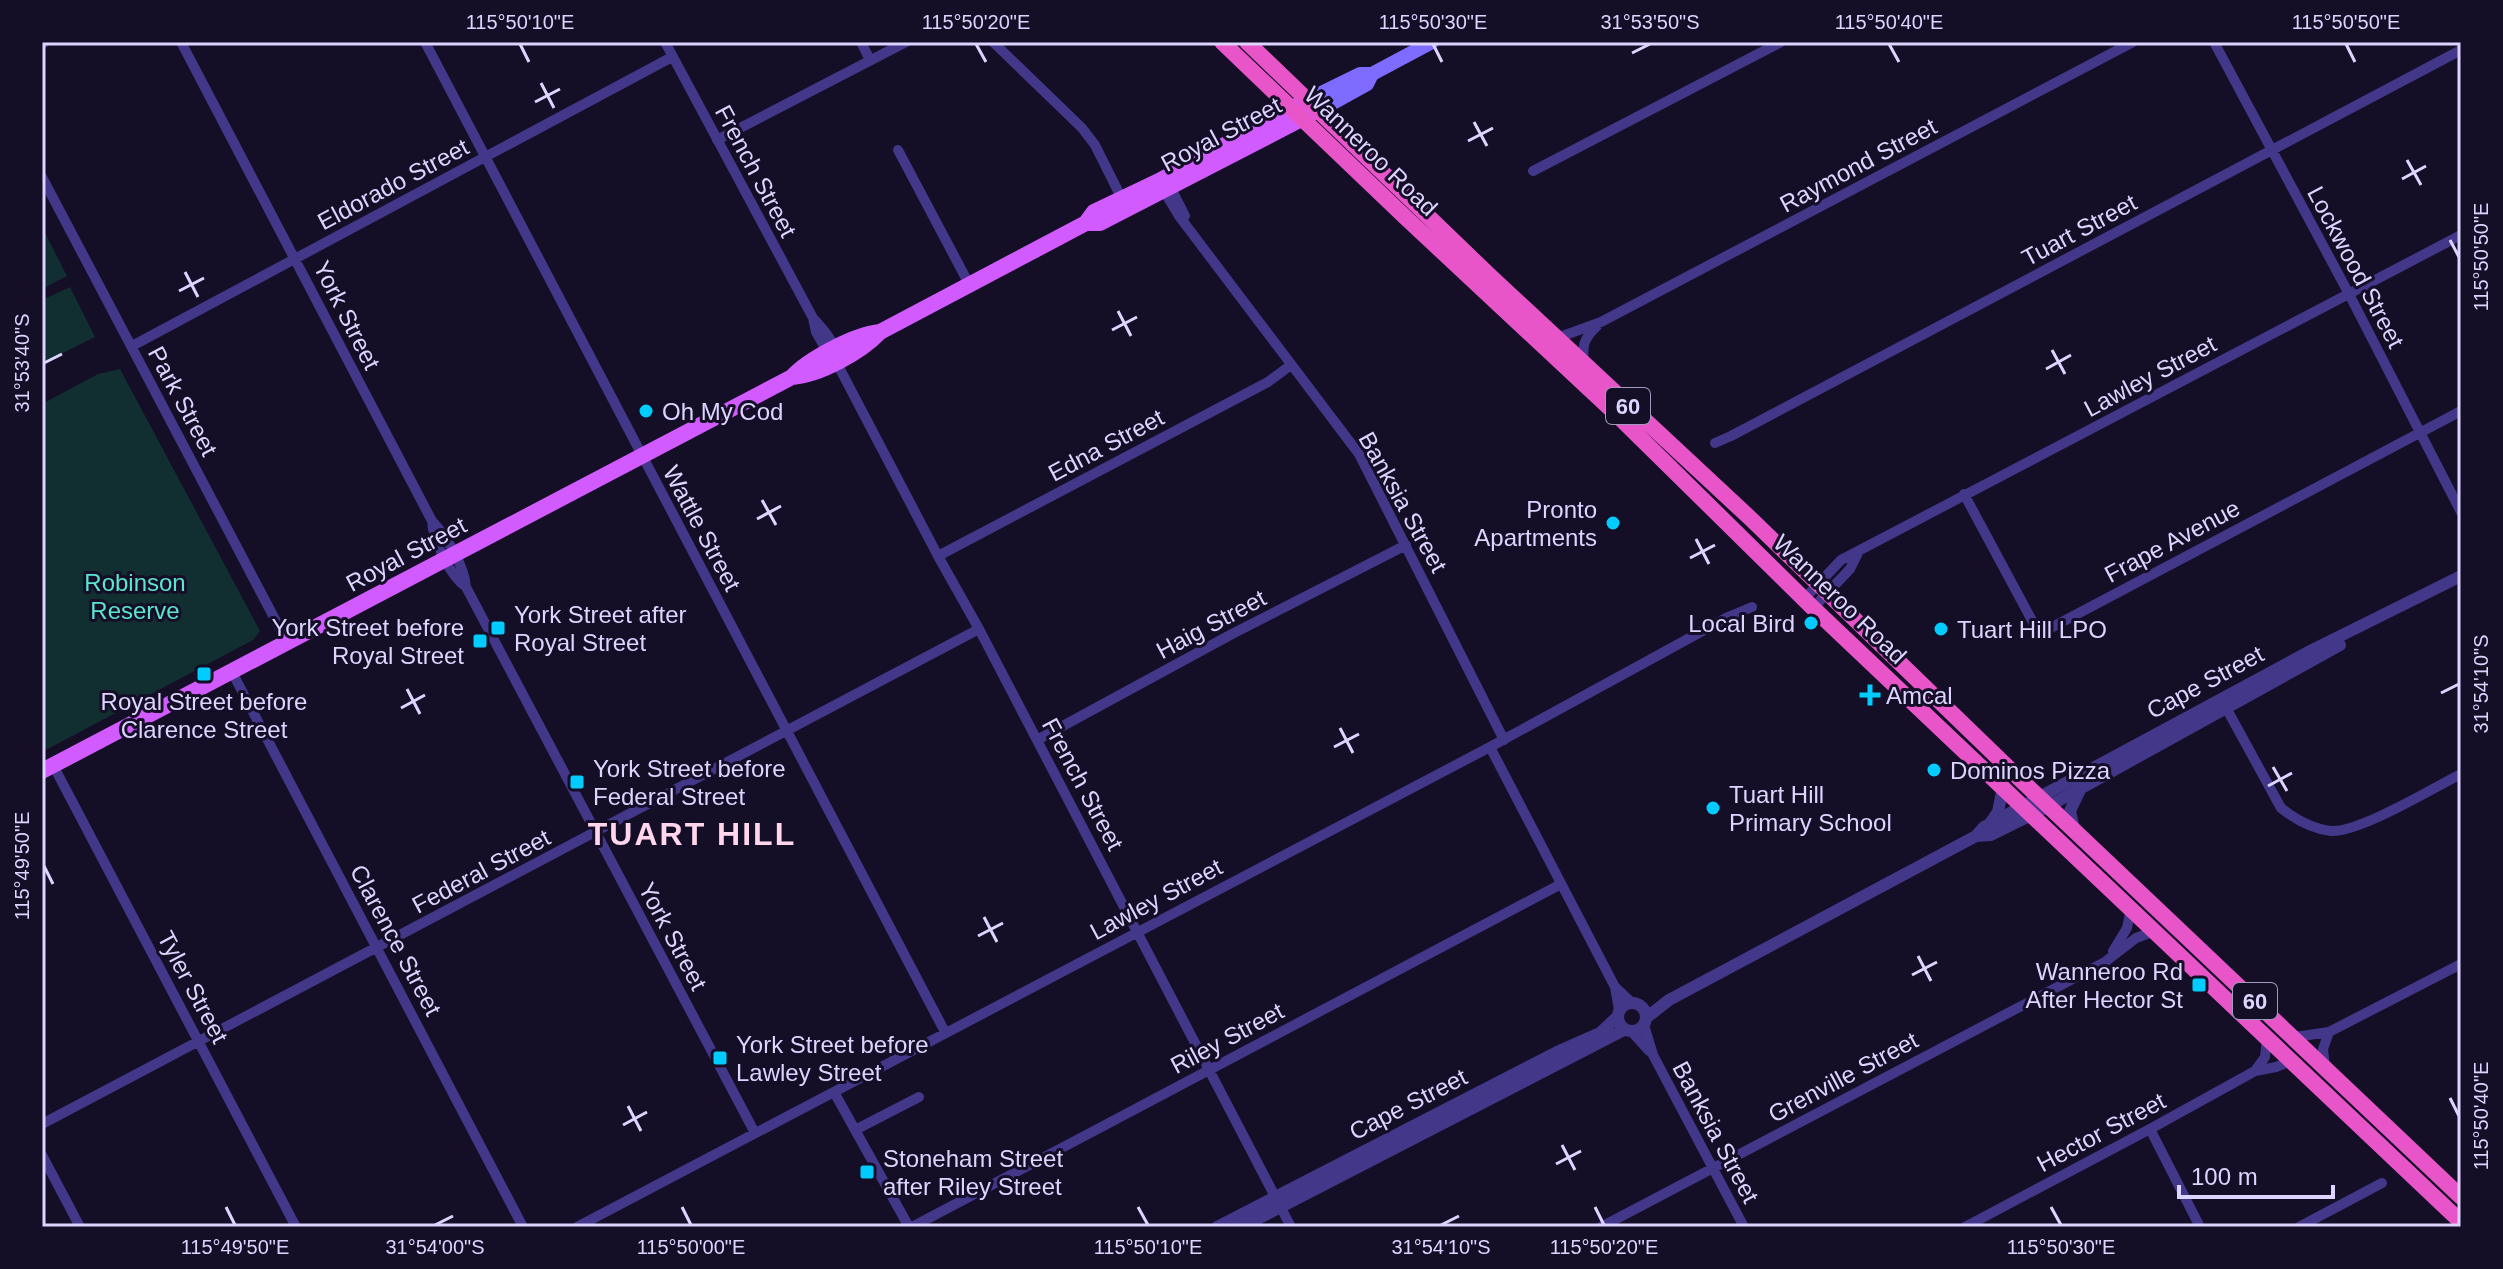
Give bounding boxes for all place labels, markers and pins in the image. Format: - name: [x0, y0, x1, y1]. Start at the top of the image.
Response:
- place label: Oh My Cod: [662, 398, 783, 425]
- marker: Oh My Cod: [637, 402, 655, 420]
- place label: Pronto Apartments: [1474, 496, 1597, 551]
- marker: Pronto Apartments: [1604, 514, 1622, 532]
- place label: York Street after Royal Street: [514, 601, 687, 656]
- place label: Local Bird: [1688, 610, 1795, 637]
- place label: York Street before Royal Street: [271, 614, 464, 669]
- marker: Local Bird: [1802, 614, 1820, 632]
- place label: Tuart Hill LPO: [1957, 616, 2107, 643]
- marker: York Street after Royal Street: [489, 619, 507, 637]
- marker: Tuart Hill LPO: [1932, 620, 1950, 638]
- marker: York Street before Royal Street: [471, 632, 489, 650]
- marker: Royal Street before Clarence Street: [195, 665, 213, 683]
- place label: Amcal: [1886, 682, 1953, 709]
- marker: Amcal: [1861, 686, 1879, 704]
- place label: Royal Street before Clarence Street: [101, 688, 307, 743]
- place label: York Street before Federal Street: [593, 755, 786, 810]
- place label: Dominos Pizza: [1950, 757, 2111, 784]
- marker: Dominos Pizza: [1925, 761, 1943, 779]
- marker: York Street before Federal Street: [568, 773, 586, 791]
- place label: Tuart Hill Primary School: [1729, 781, 1892, 836]
- marker: Tuart Hill Primary School: [1704, 799, 1722, 817]
- place label: Wanneroo Rd After Hector St: [2026, 958, 2183, 1013]
- marker: Wanneroo Rd After Hector St: [2190, 976, 2208, 994]
- place label: York Street before Lawley Street: [736, 1031, 929, 1086]
- marker: York Street before Lawley Street: [711, 1049, 729, 1067]
- place label: Stoneham Street after Riley Street: [883, 1145, 1063, 1200]
- marker: Stoneham Street after Riley Street: [858, 1163, 876, 1181]

